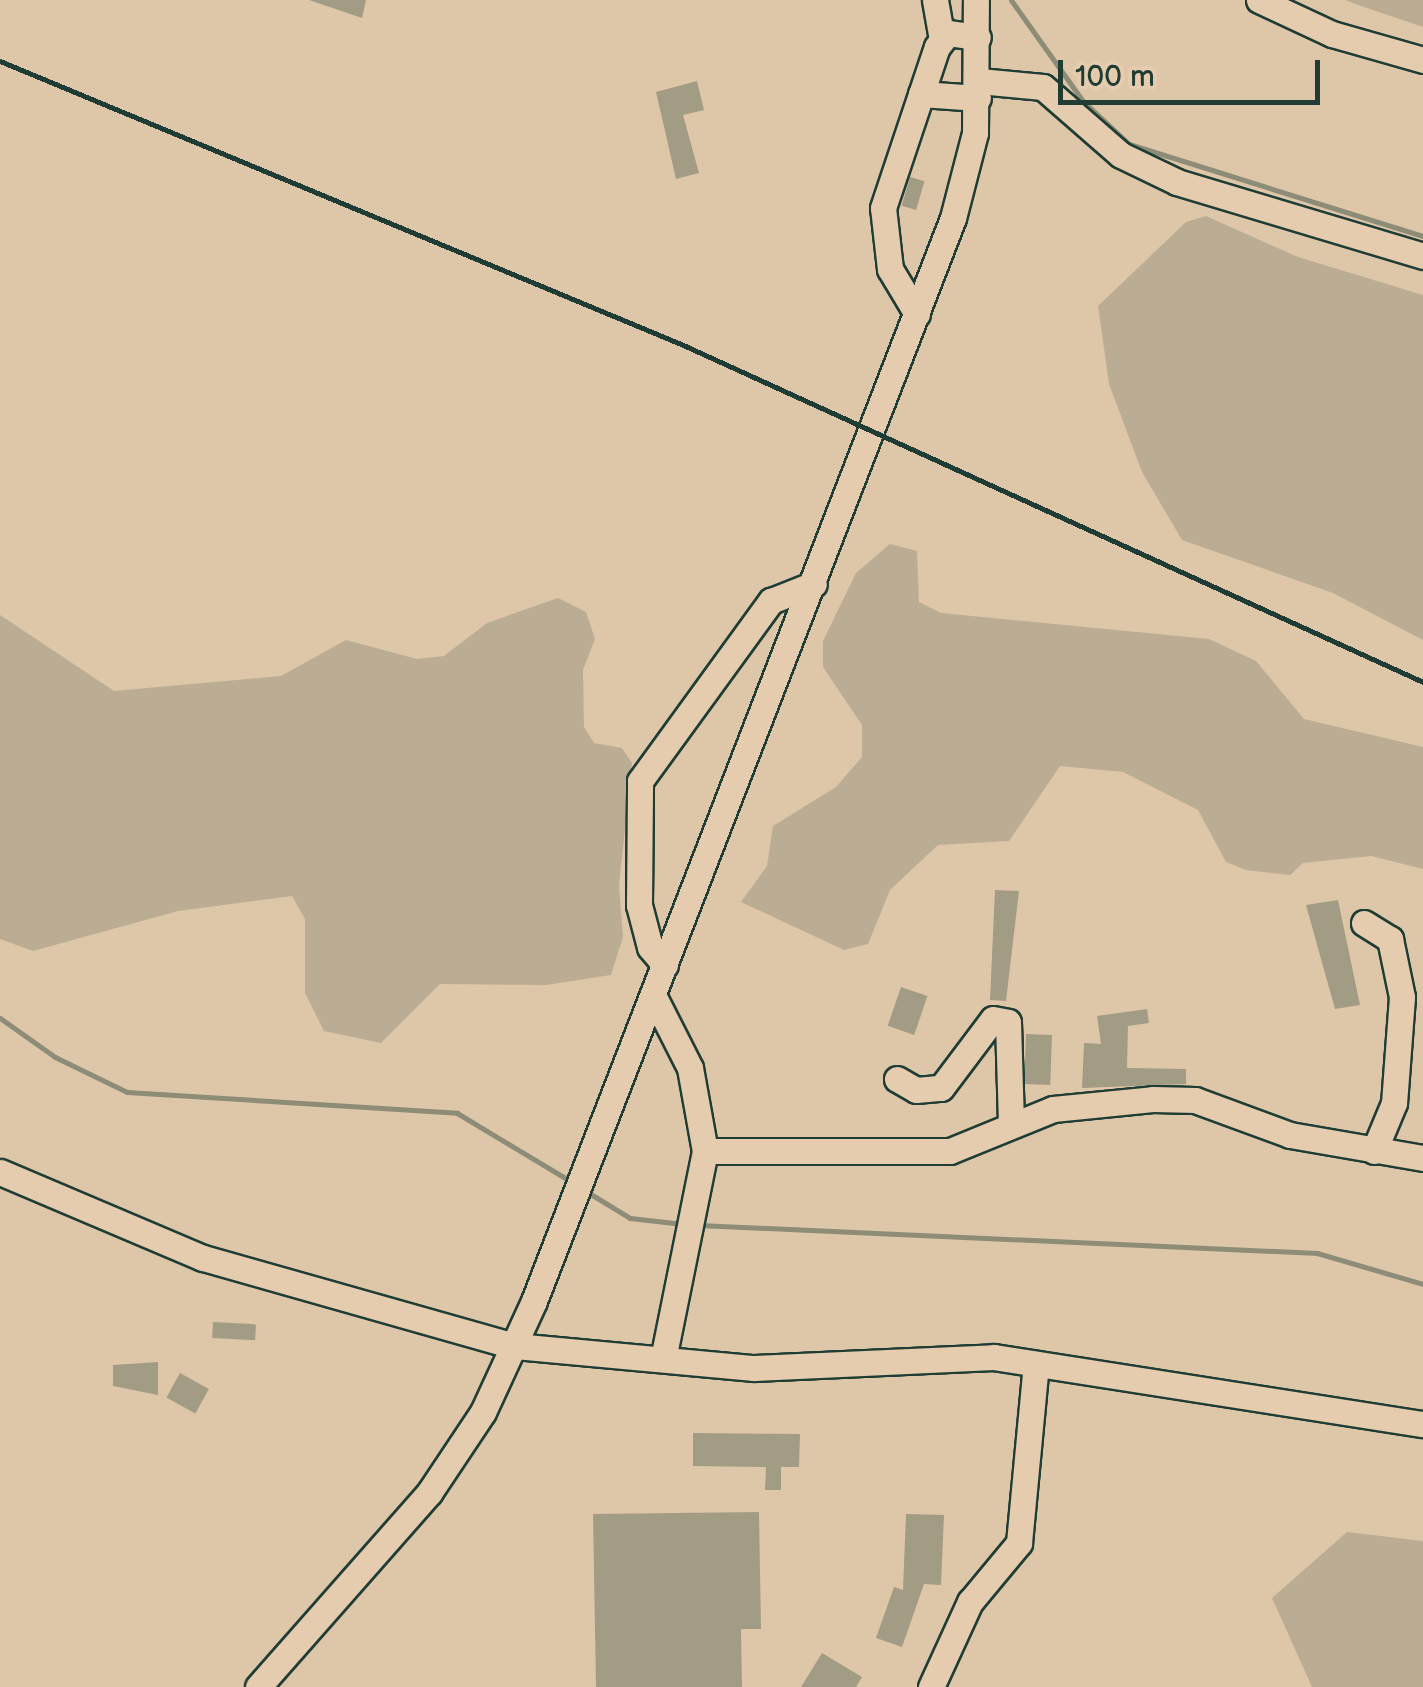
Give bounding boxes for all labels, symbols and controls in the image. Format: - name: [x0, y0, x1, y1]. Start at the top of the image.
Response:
- scale bar: [1063, 40, 1326, 102]
- text: 100 m: [1075, 59, 1155, 95]

